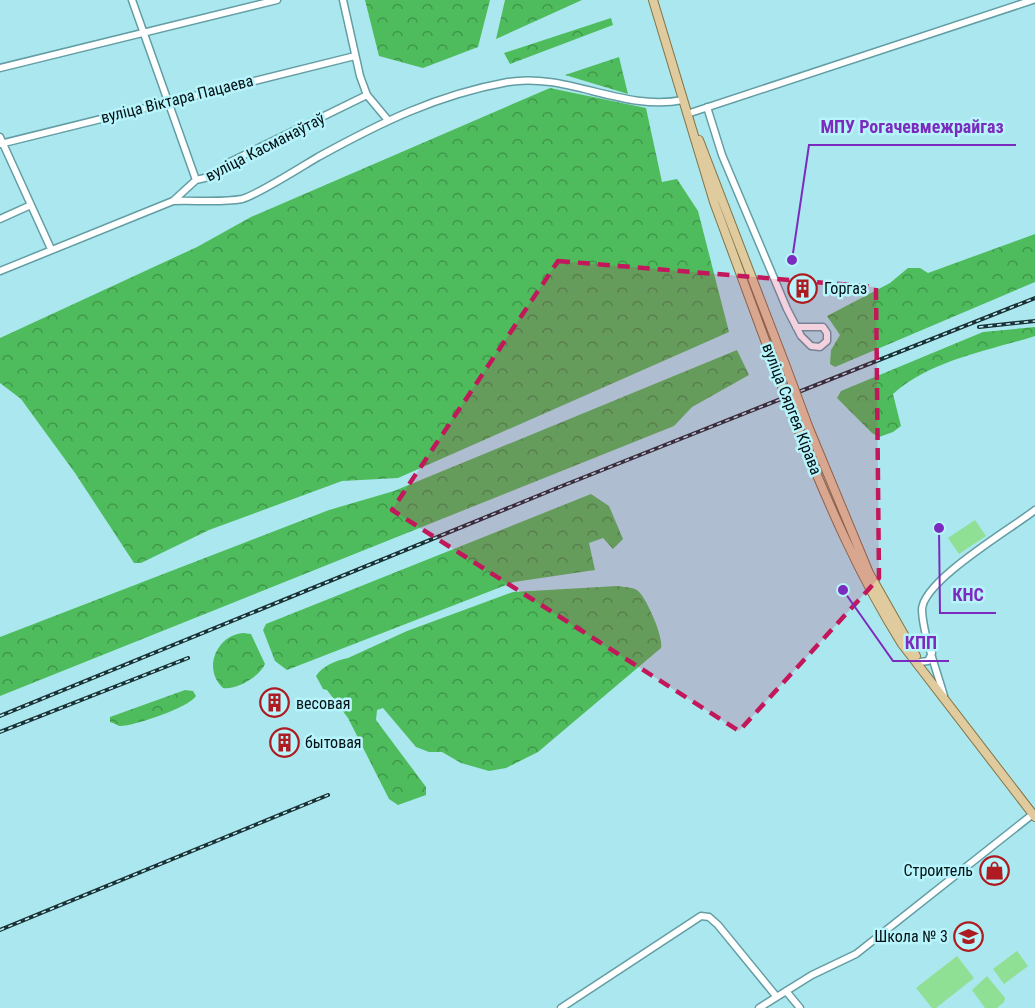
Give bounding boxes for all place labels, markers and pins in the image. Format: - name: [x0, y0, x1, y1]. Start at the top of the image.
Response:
- callout: МПУ Рогачевмежрайгаз: [809, 109, 1016, 145]
- building icon: Горгаз: [787, 272, 819, 304]
- place label: Горгаз: [824, 279, 867, 298]
- callout: КНС: [940, 577, 996, 613]
- callout: КПП: [893, 625, 949, 661]
- building icon: весовая: [259, 687, 291, 719]
- place label: весовая: [296, 694, 350, 713]
- building icon: бытовая: [268, 726, 300, 758]
- place label: бытовая: [305, 733, 362, 752]
- shop icon: Строитель: [978, 854, 1010, 886]
- place label: Строитель: [904, 861, 973, 880]
- school or university icon: Школа № 3: [953, 920, 985, 952]
- place label: Школа № 3: [874, 927, 948, 946]

